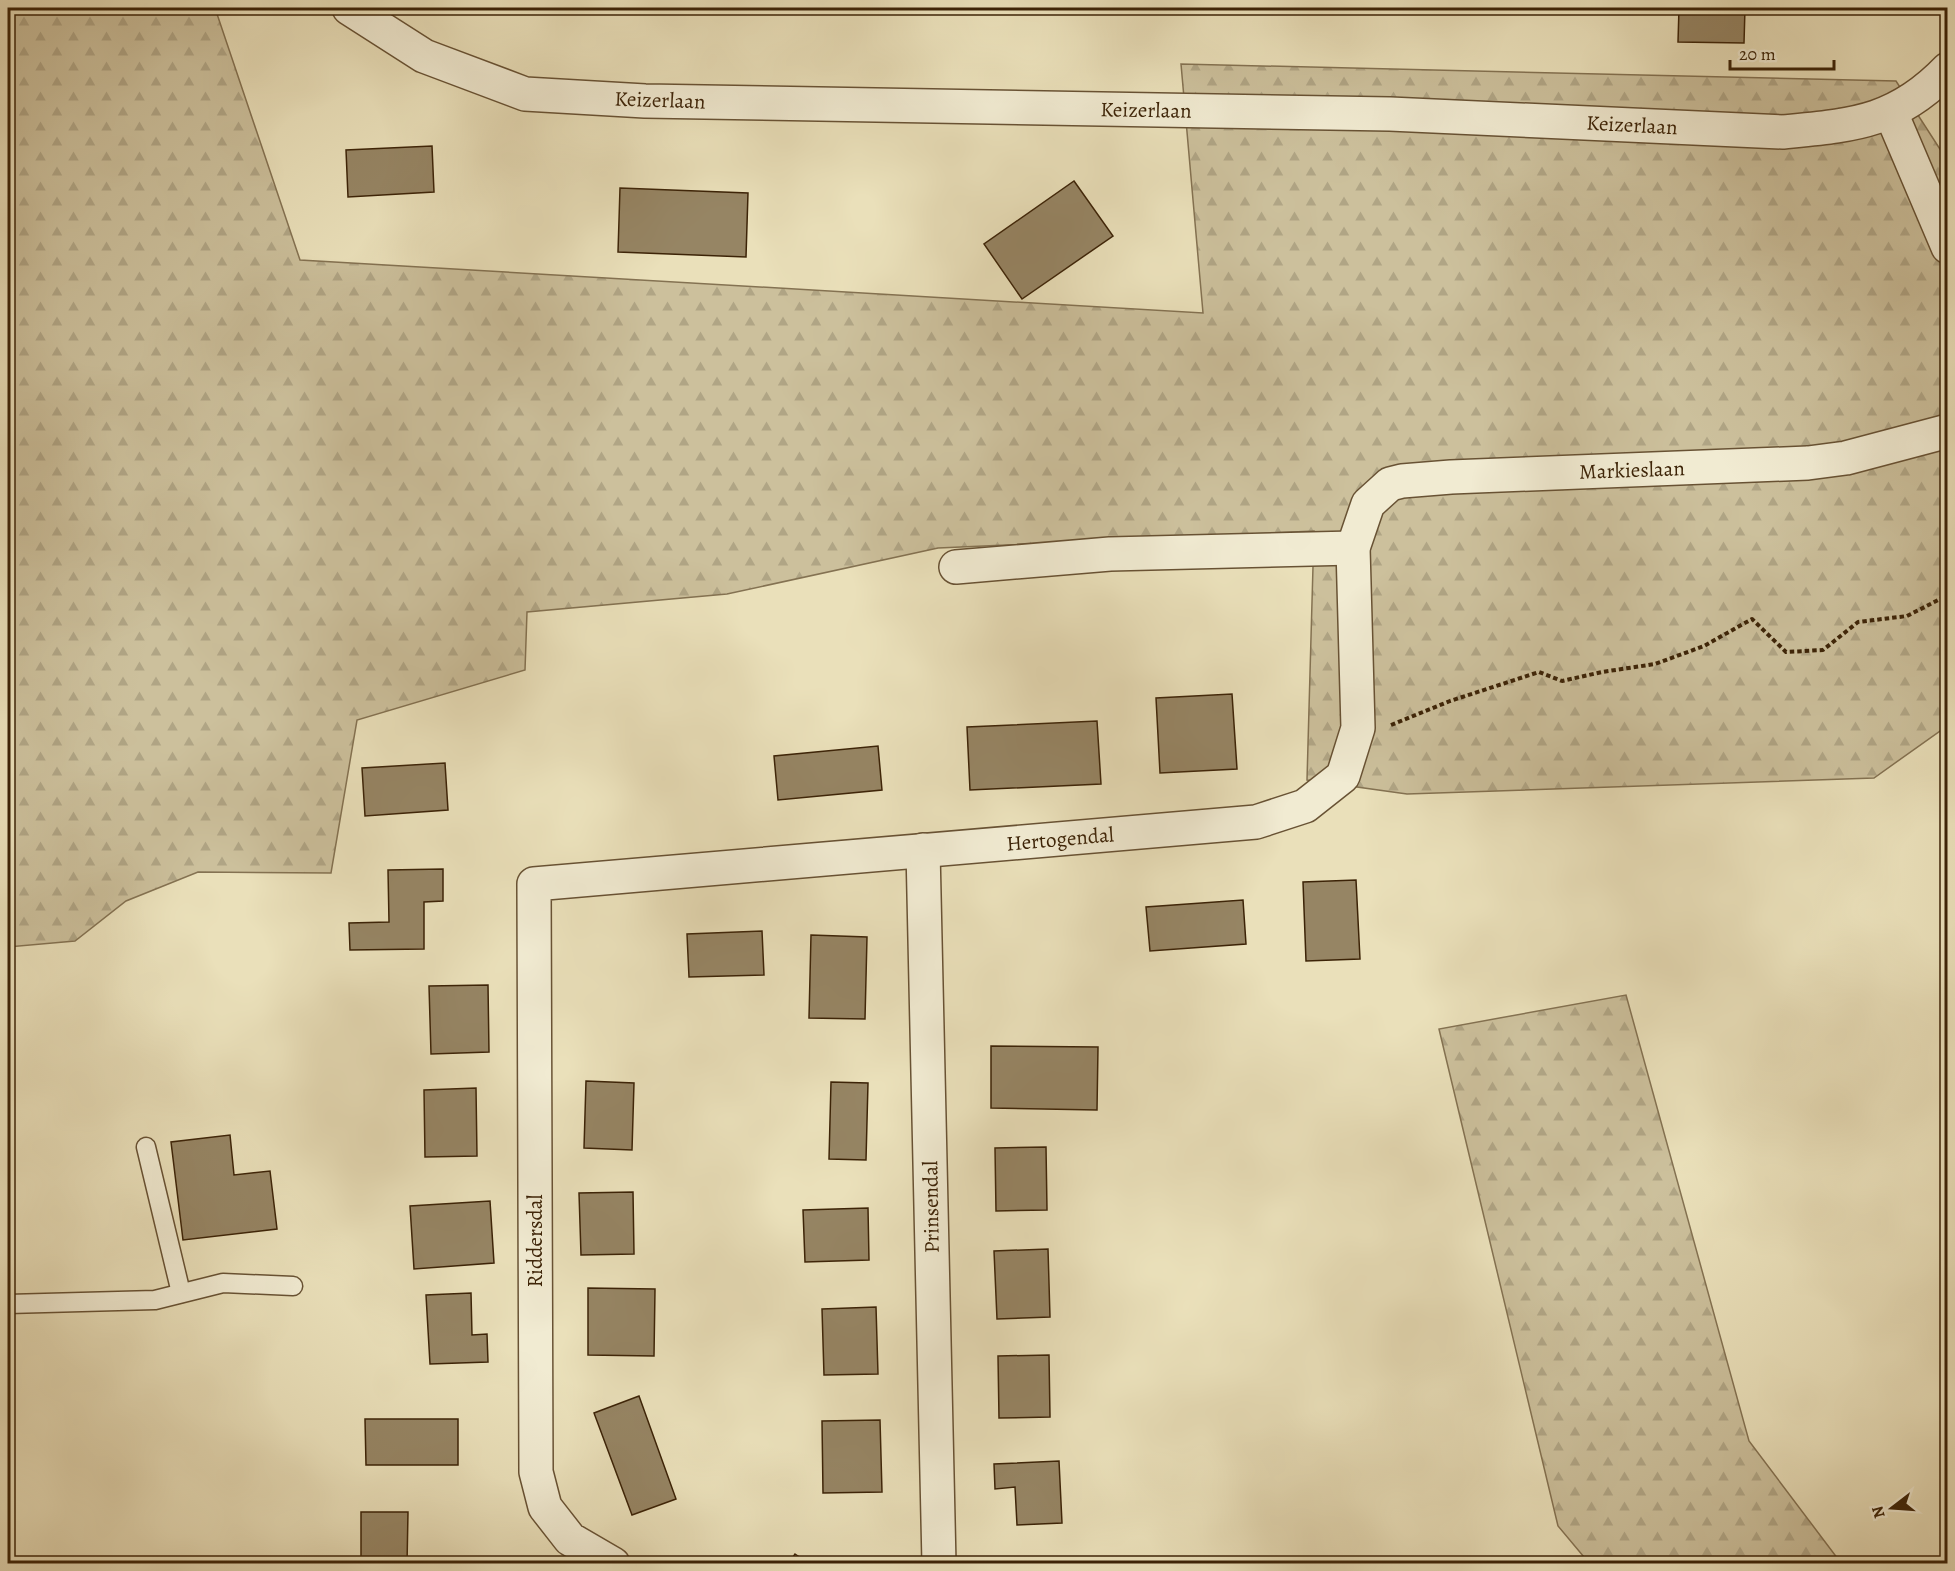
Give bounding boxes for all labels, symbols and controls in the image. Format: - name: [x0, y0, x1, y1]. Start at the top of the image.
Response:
- scale bar: [1730, 33, 1834, 71]
- text: 20 m: [1739, 42, 1776, 66]
- street label: Keizerlaan: [614, 84, 706, 116]
- street label: Keizerlaan: [1100, 95, 1192, 125]
- street label: Keizerlaan: [1586, 109, 1678, 141]
- street label: Markieslaan: [1579, 454, 1685, 486]
- street label: Hertogendal: [1005, 820, 1115, 858]
- street label: Prinsendal: [916, 1161, 946, 1253]
- street label: Riddersdal: [521, 1194, 549, 1288]
- north arrow: [1862, 1478, 1922, 1538]
- text: N: [1866, 1503, 1891, 1521]

